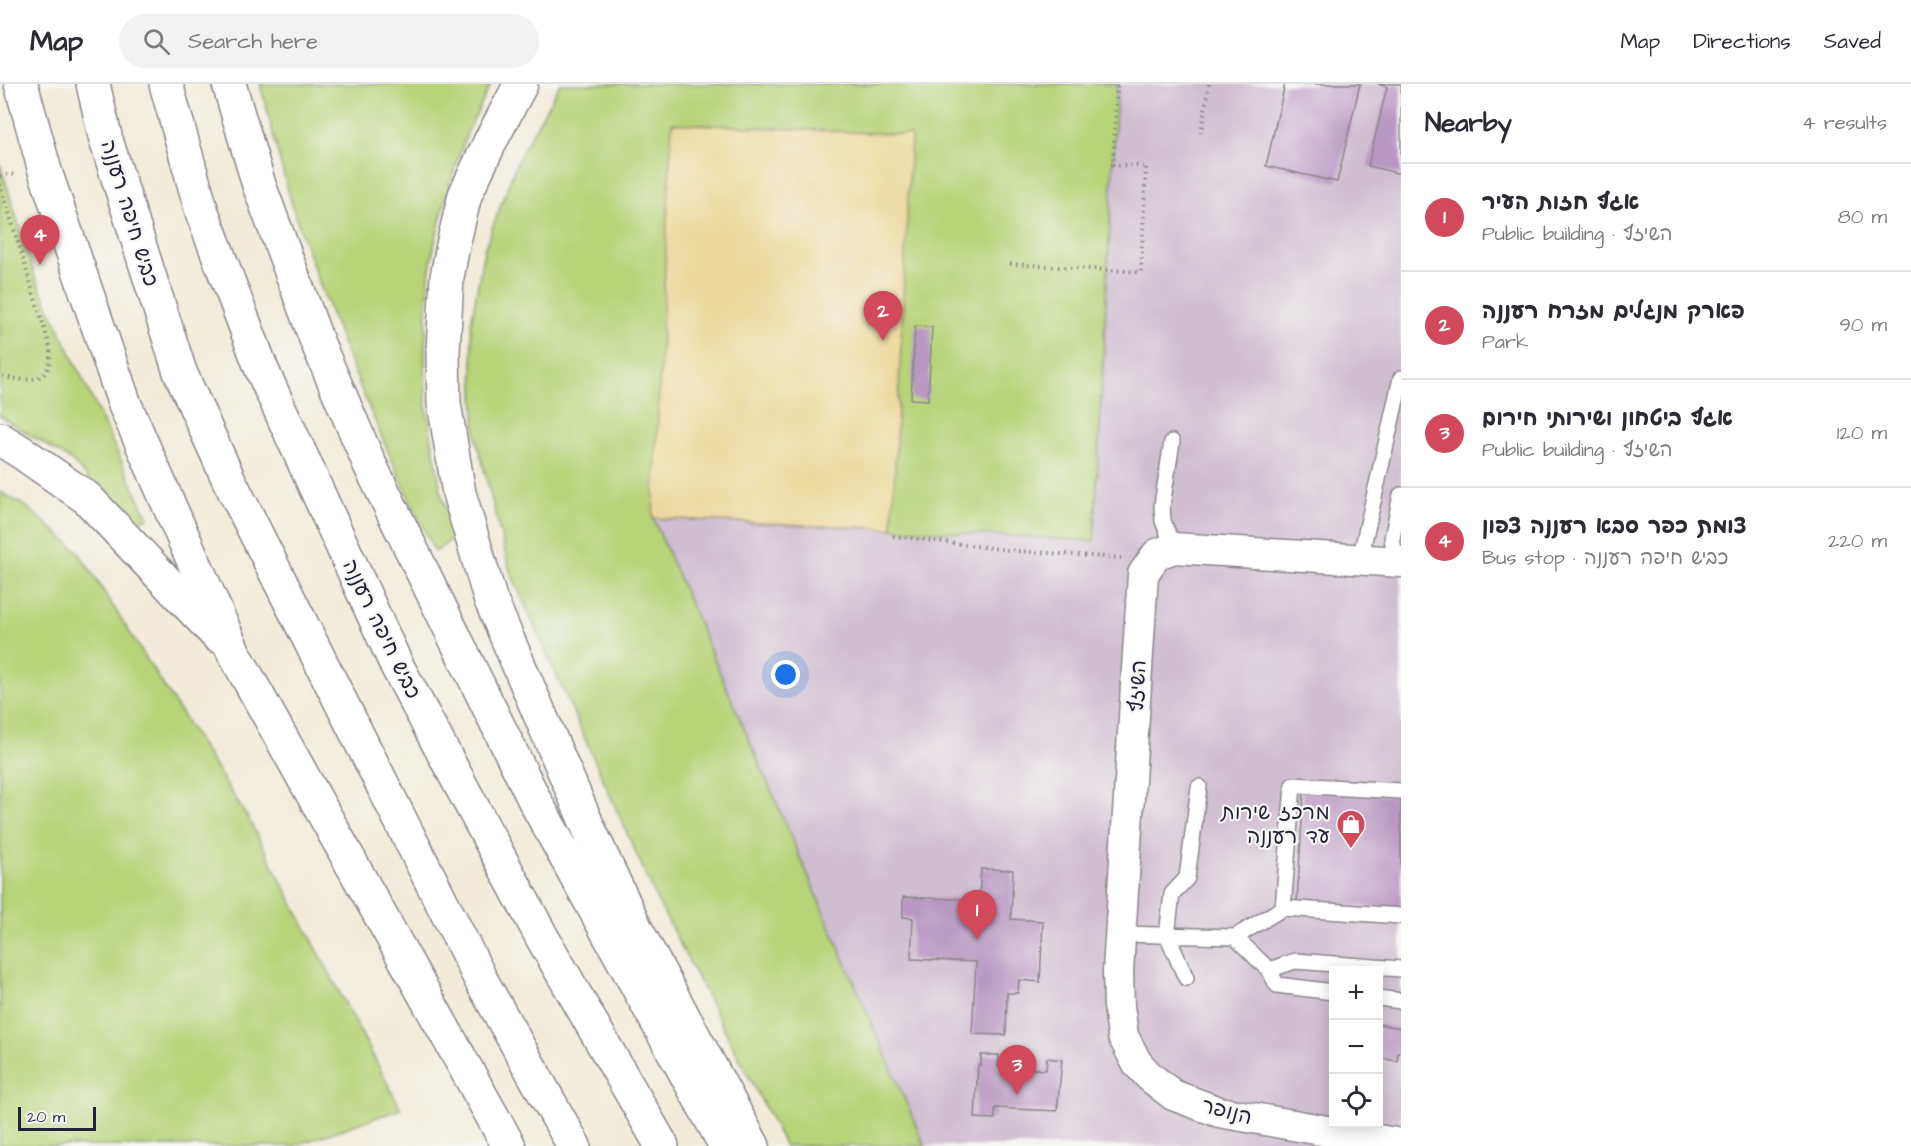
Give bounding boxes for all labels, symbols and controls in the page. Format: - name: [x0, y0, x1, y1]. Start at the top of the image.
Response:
- search box: [119, 14, 539, 68]
- text: Map: [30, 22, 83, 61]
- icon: search: [140, 25, 173, 58]
- text: Search here: [188, 26, 318, 57]
- text: Map: [1620, 27, 1660, 56]
- text: Directions: [1693, 27, 1791, 56]
- text: Saved: [1824, 27, 1881, 56]
- text: Nearby: [1425, 105, 1512, 141]
- text: 4 results: [1802, 109, 1887, 137]
- street label: כביש חיפה רעננה: [93, 136, 166, 290]
- text: אגף חזות העיר: [1482, 187, 1639, 218]
- text: 1: [1443, 203, 1446, 231]
- text: 80 m: [1838, 203, 1887, 231]
- pin: 4: [20, 216, 60, 265]
- text: Public building · השיזף: [1482, 220, 1673, 248]
- pin: 2: [864, 292, 902, 341]
- text: פארק מנגלים מזרח רעננה: [1482, 296, 1745, 327]
- text: 2: [1439, 311, 1450, 339]
- text: 90 m: [1839, 311, 1887, 339]
- text: Park: [1482, 328, 1528, 356]
- text: אגף ביטחון ושירותי חירום: [1482, 403, 1733, 434]
- text: 3: [1439, 419, 1450, 447]
- text: 120 m: [1837, 419, 1887, 447]
- text: Public building · השיזף: [1482, 436, 1673, 464]
- text: צומת כפר סבא רעננה צפון: [1482, 511, 1747, 542]
- text: 4: [1438, 527, 1451, 555]
- text: 220 m: [1828, 527, 1887, 555]
- text: Bus stop · כביש חיפה רעננה: [1482, 544, 1728, 572]
- street label: כביש חיפה רעננה: [335, 555, 428, 704]
- street label: השיזף: [1122, 659, 1153, 713]
- your location: [771, 660, 800, 689]
- place label: מרכז שירות עד רעננה: [1219, 798, 1330, 851]
- shop icon: מרכז שירות עד רעננה: [1335, 808, 1367, 850]
- pin: 1: [958, 890, 996, 940]
- map controls: [1329, 966, 1383, 1128]
- button: +: [1329, 966, 1383, 1020]
- button: −: [1329, 1020, 1383, 1074]
- pin: 3: [998, 1046, 1036, 1095]
- button: locate: [1329, 1074, 1383, 1128]
- street label: הנופר: [1198, 1091, 1255, 1132]
- scale bar: [18, 1104, 96, 1132]
- text: 20 m: [27, 1106, 65, 1128]

